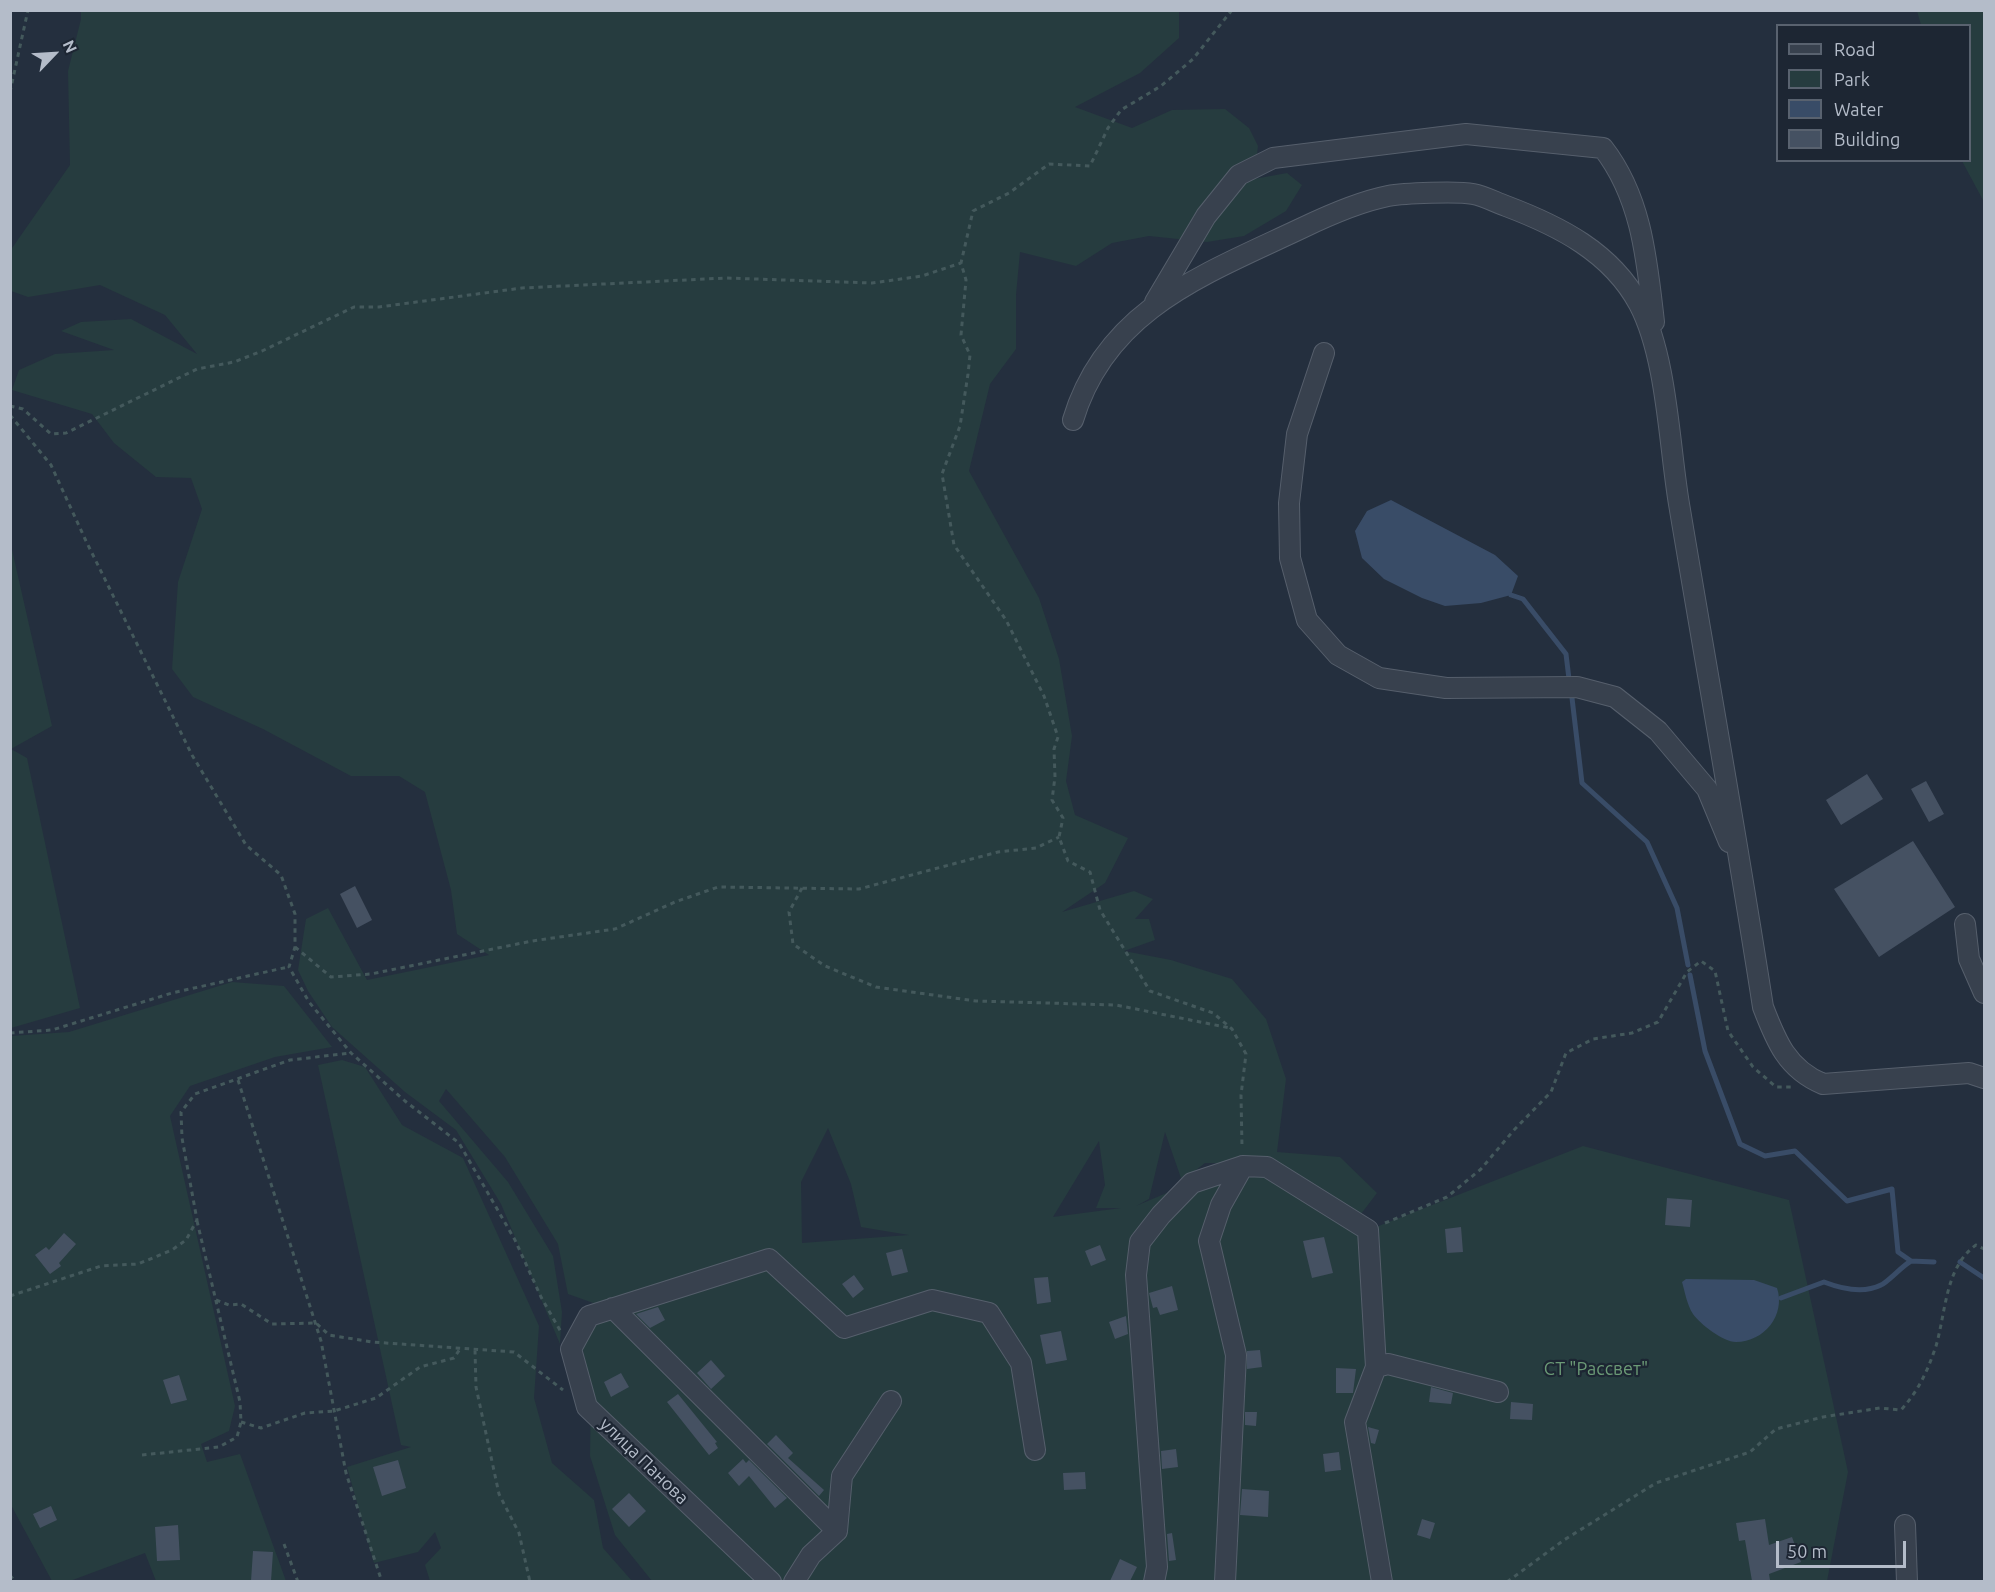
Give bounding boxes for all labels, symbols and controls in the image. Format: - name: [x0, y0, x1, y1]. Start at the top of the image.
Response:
- north arrow: [24, 24, 84, 84]
- legend: [1776, 24, 1971, 162]
- text: N: [60, 37, 81, 56]
- text: Road: [1834, 39, 1876, 59]
- text: Park: [1834, 69, 1870, 89]
- text: Water: [1834, 99, 1883, 119]
- text: Building: [1834, 129, 1900, 149]
- park label: СТ "Рассвет": [1544, 1358, 1648, 1380]
- street label: улица Панова: [595, 1413, 693, 1509]
- scale bar: [1779, 1529, 1910, 1567]
- text: 50 m: [1787, 1541, 1827, 1561]

